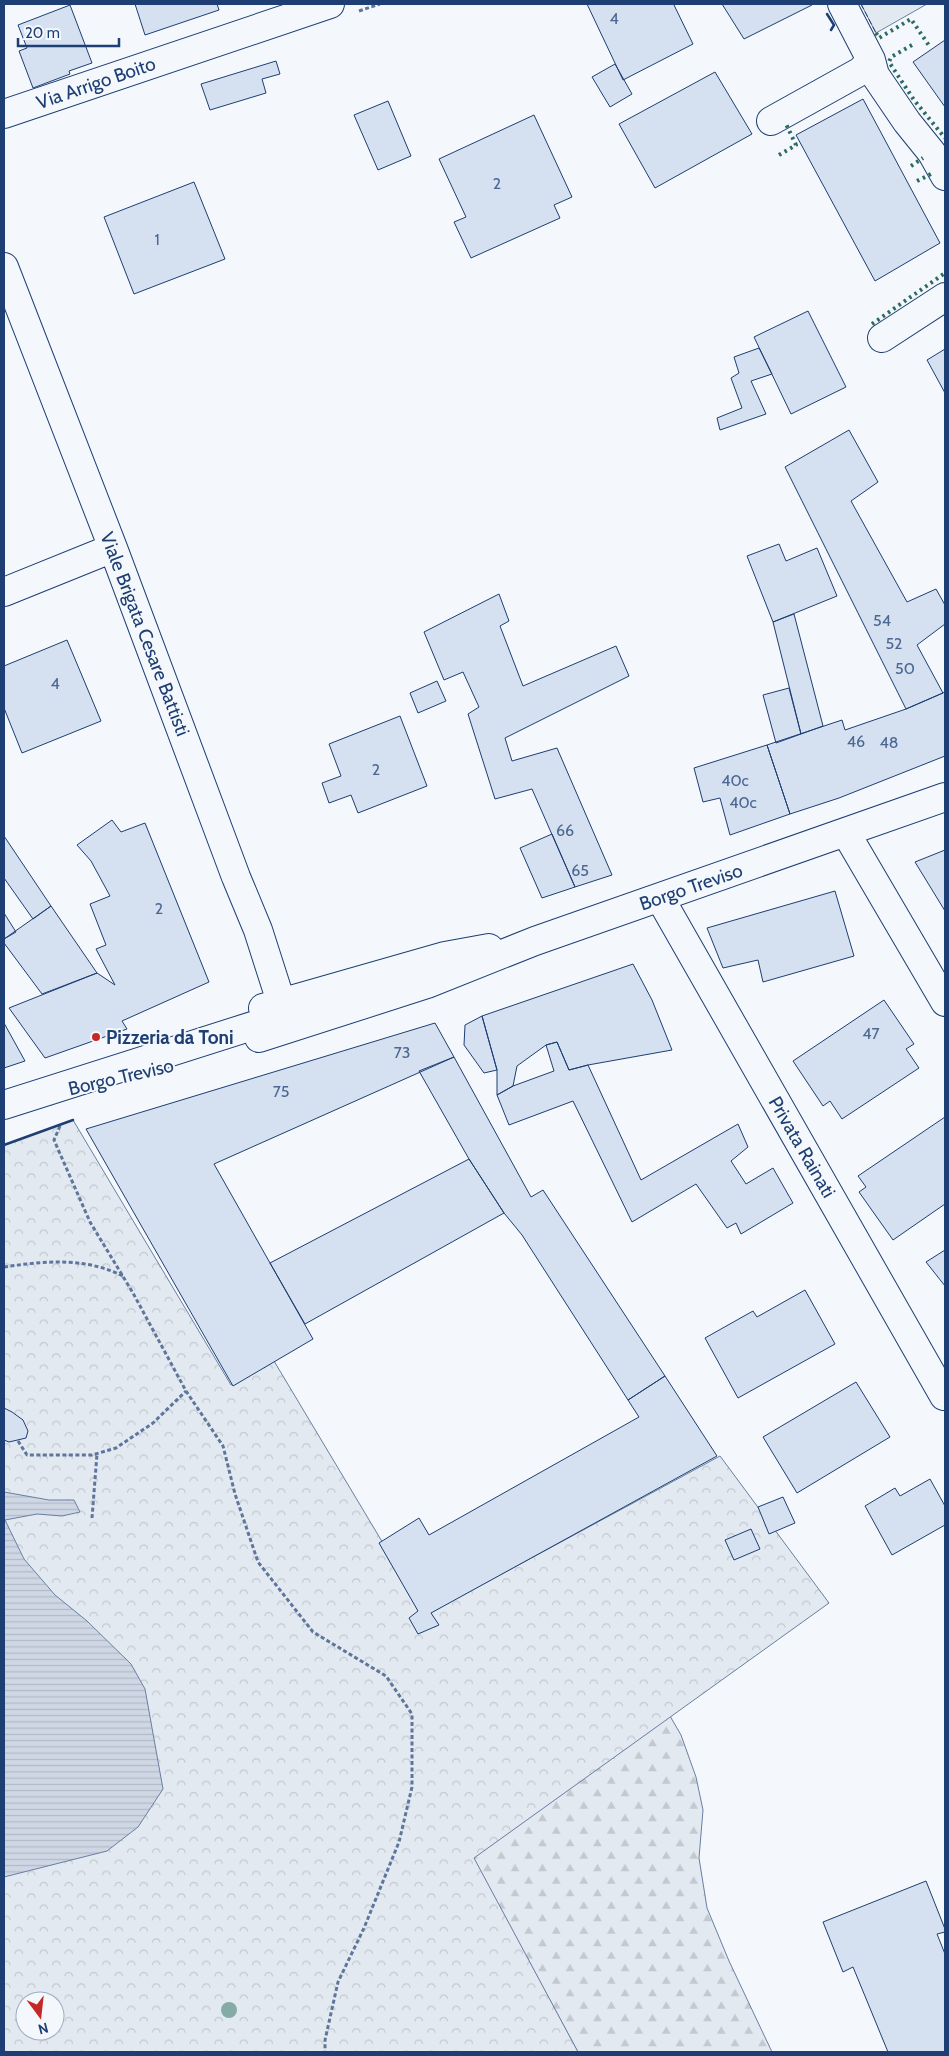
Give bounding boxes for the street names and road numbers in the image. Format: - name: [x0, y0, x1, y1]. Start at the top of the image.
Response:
- street label: Via Arrigo Boito: [33, 52, 159, 114]
- street label: Viale Brigata Cesare Battisti: [95, 529, 195, 739]
- street label: Borgo Treviso: [636, 859, 746, 915]
- street label: Borgo Treviso: [66, 1054, 176, 1100]
- street label: Privata Rainati: [764, 1092, 840, 1202]

